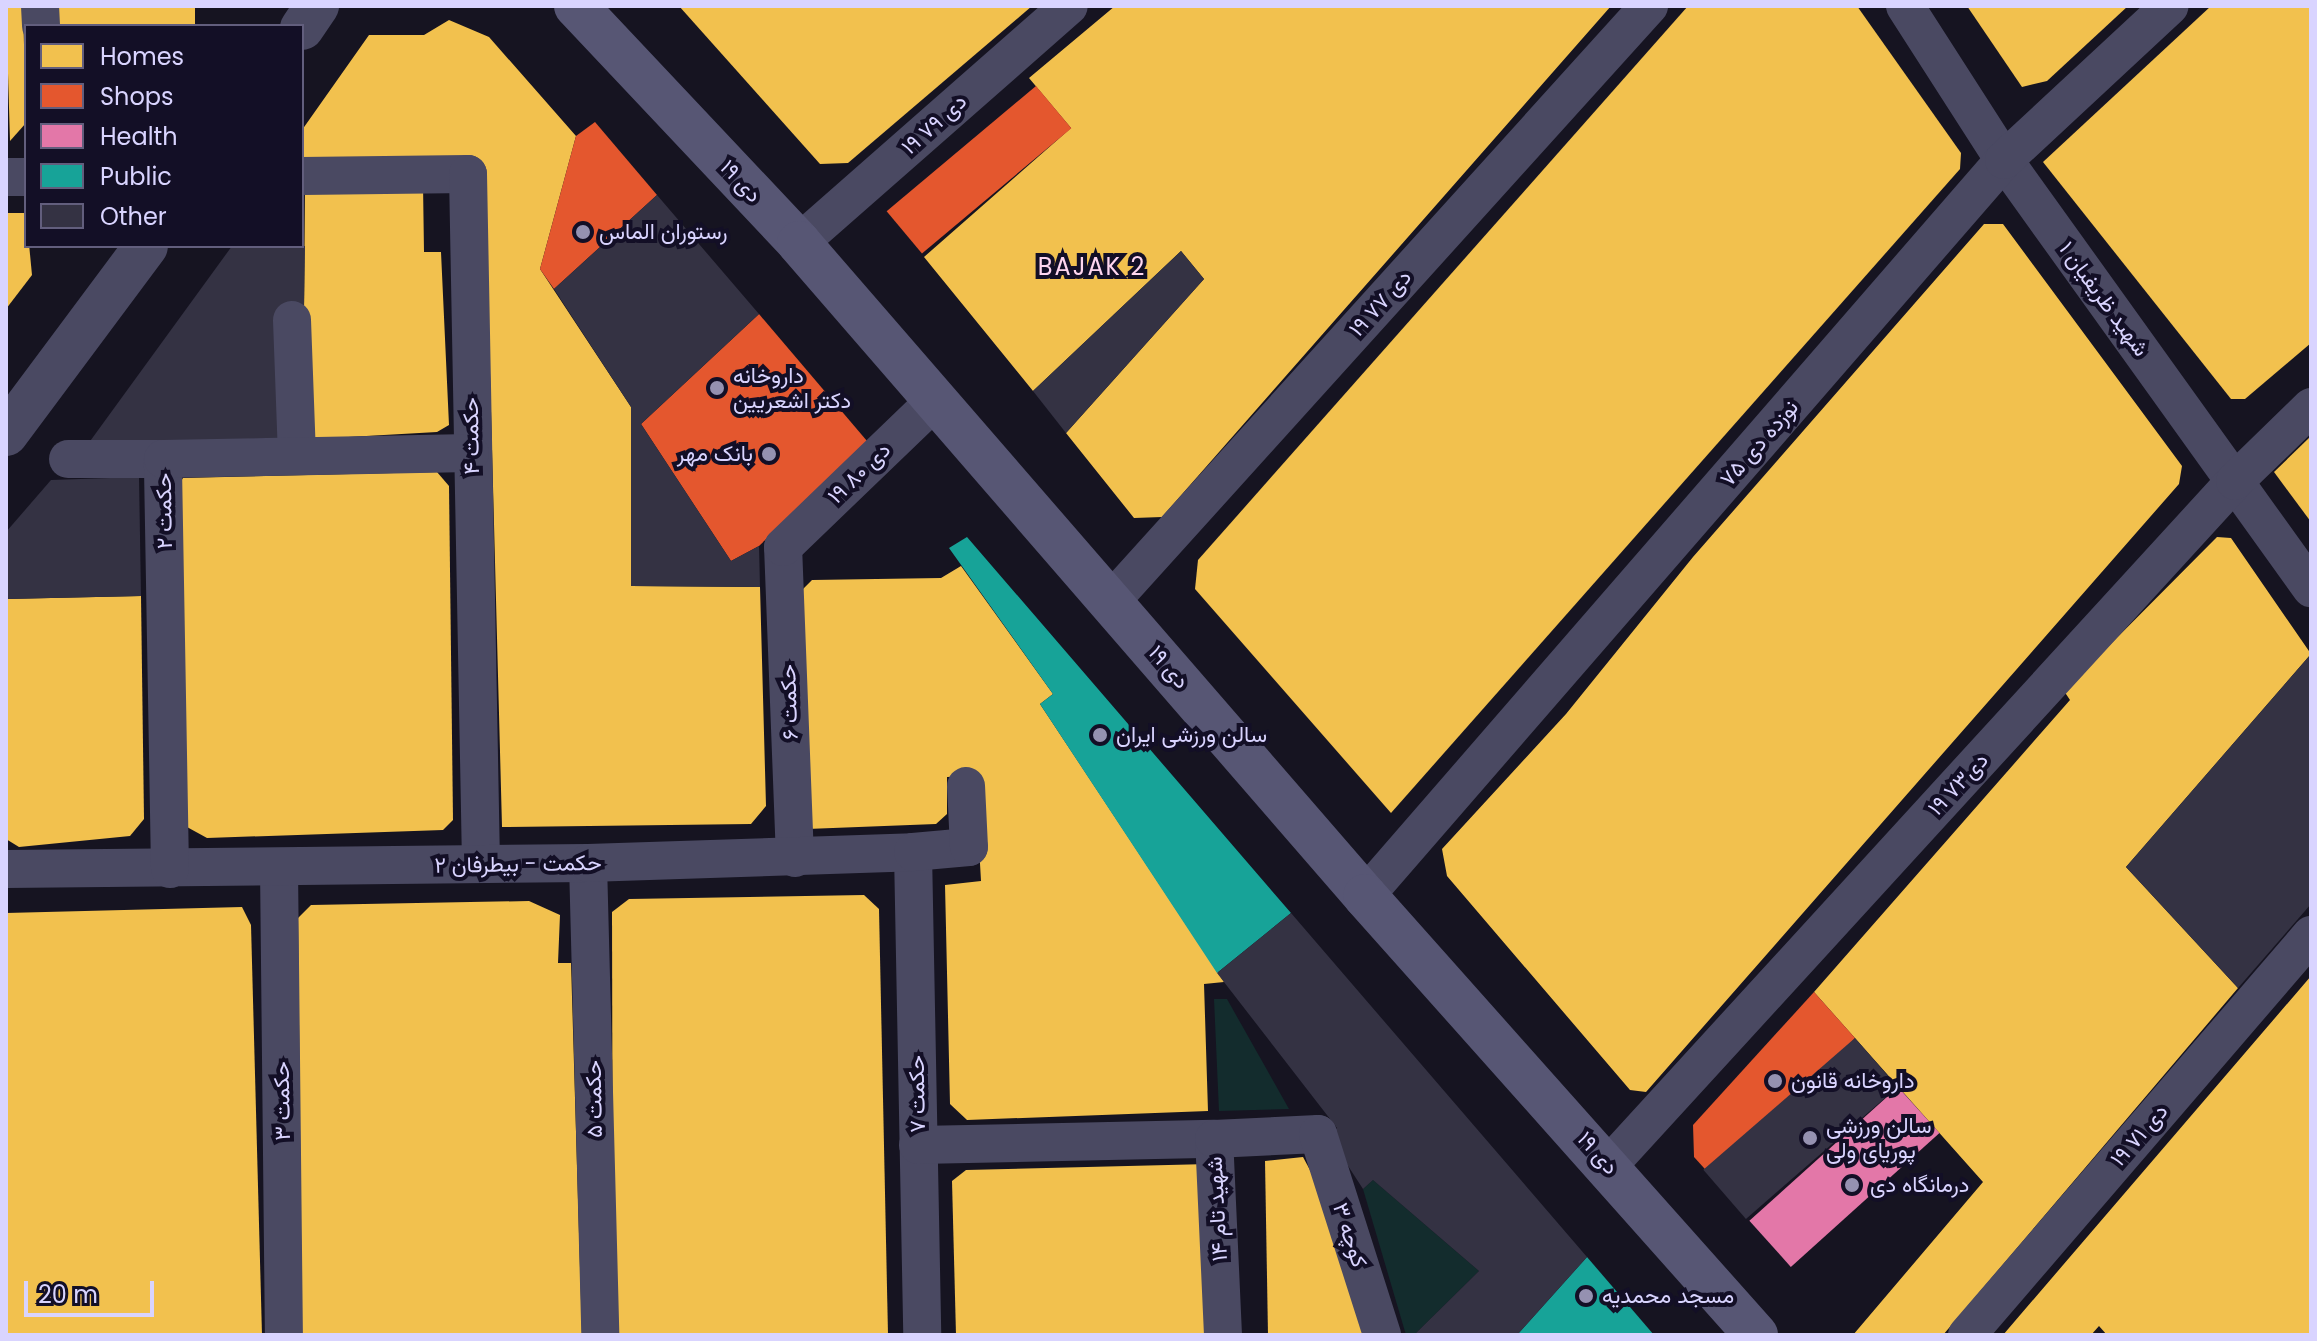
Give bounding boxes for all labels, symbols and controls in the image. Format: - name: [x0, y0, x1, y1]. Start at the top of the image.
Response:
- legend: [24, 24, 304, 248]
- text: Homes: [100, 40, 184, 73]
- text: Shops: [100, 80, 174, 113]
- street label: ۱۹ دی ۷۹: [896, 88, 972, 160]
- text: Health: [100, 120, 178, 153]
- street label: ۱۹ دی: [715, 154, 767, 208]
- text: Public: [100, 160, 172, 193]
- text: Other: [100, 200, 167, 233]
- place label: رستوران الماس: [599, 219, 728, 245]
- marker: رستوران الماس: [574, 223, 592, 241]
- street label: شهید ظریفیان ۱: [2054, 236, 2154, 362]
- district label: BAJAK 2: [1038, 253, 1146, 281]
- street label: ۱۹ دی ۷۷: [1343, 264, 1417, 342]
- place label: داروخانه دکتر اشعریین: [733, 362, 851, 414]
- marker: داروخانه دکتر اشعریین: [708, 379, 726, 397]
- street label: نوزده دی ۷۵: [1714, 394, 1804, 492]
- street label: حکمت ۴: [457, 397, 485, 475]
- street label: ۱۹ دی ۸۰: [822, 437, 896, 509]
- place label: بانک مهر: [677, 441, 753, 467]
- marker: بانک مهر: [760, 445, 778, 463]
- street label: حکمت ۲: [150, 473, 178, 549]
- street label: ۱۹ دی: [1143, 640, 1195, 694]
- street label: حکمت ۶: [774, 664, 804, 740]
- place label: سالن ورزشی ایران: [1116, 722, 1267, 748]
- marker: سالن ورزشی ایران: [1091, 726, 1109, 744]
- street label: ۱۹ دی۷۳: [1922, 747, 1994, 821]
- street label: حکمت - بیطرفان ۲: [434, 849, 602, 879]
- street label: حکمت ۷: [903, 1055, 931, 1133]
- street label: حکمت ۵: [580, 1060, 608, 1138]
- street label: حکمت ۳: [268, 1061, 296, 1141]
- place label: داروخانه قانون: [1791, 1068, 1914, 1094]
- marker: داروخانه قانون: [1766, 1072, 1784, 1090]
- street label: ۱۹ دی ۷۱: [2105, 1098, 2173, 1172]
- place label: سالن ورزشی پوریای ولی: [1826, 1112, 1932, 1164]
- street label: ۱۹ دی: [1572, 1126, 1624, 1180]
- marker: سالن ورزشی پوریای ولی: [1801, 1129, 1819, 1147]
- street label: شهید تام ۱۴: [1201, 1156, 1233, 1262]
- place label: درمانگاه دی: [1870, 1172, 1969, 1198]
- marker: درمانگاه دی: [1841, 1174, 1863, 1196]
- street label: کوچه ۳: [1327, 1200, 1373, 1270]
- scale bar: [28, 1265, 158, 1315]
- text: 20 m: [38, 1278, 98, 1311]
- place label: مسجد محمدیه: [1602, 1283, 1734, 1309]
- marker: مسجد محمدیه: [1577, 1287, 1595, 1305]

